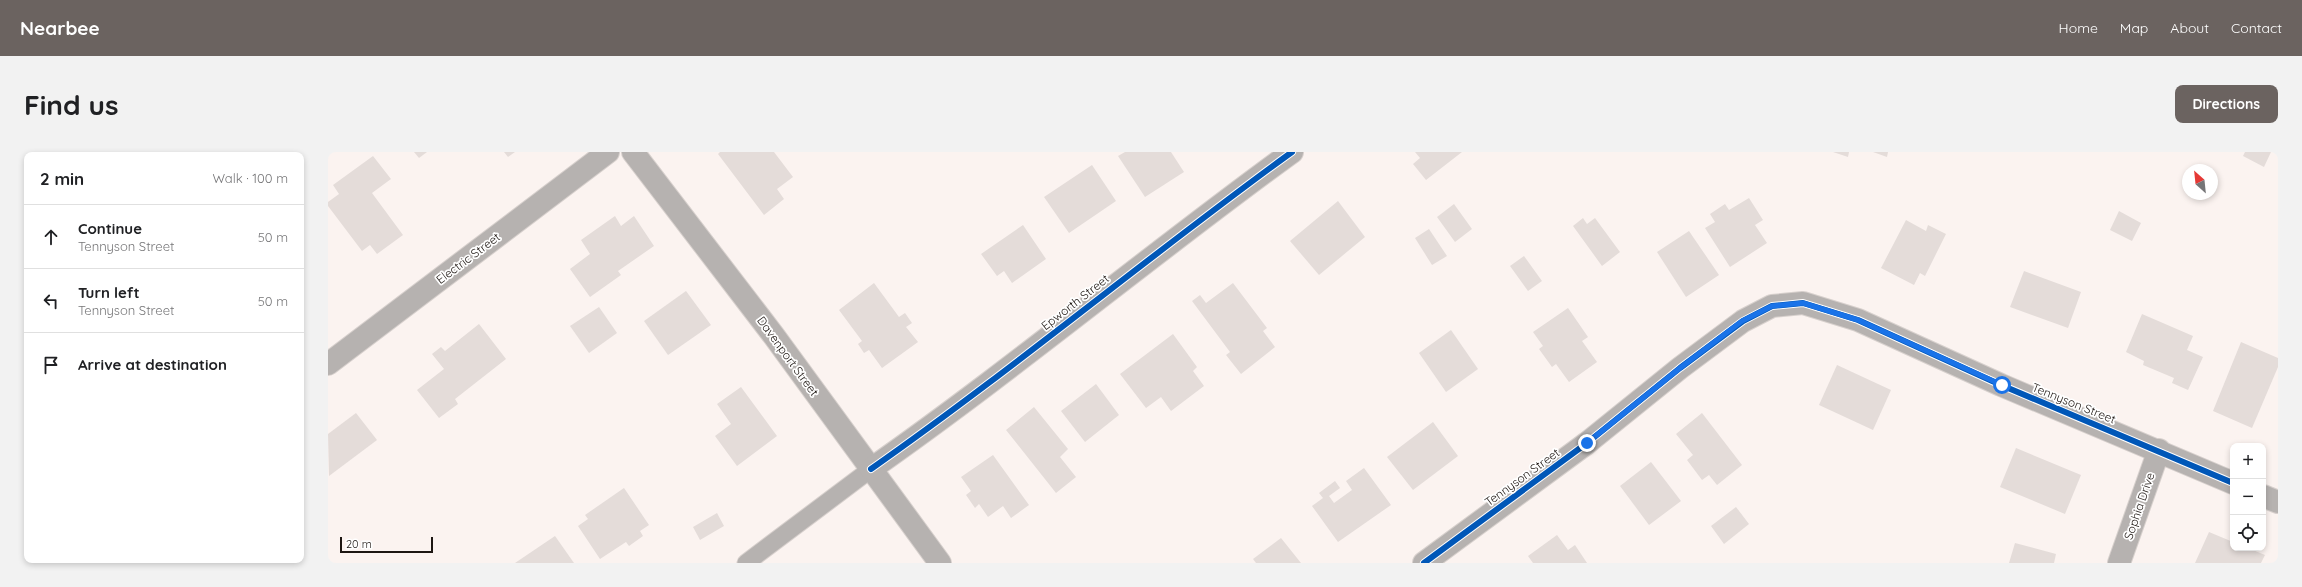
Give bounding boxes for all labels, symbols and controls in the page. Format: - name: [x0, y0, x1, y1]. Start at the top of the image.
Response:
- text: Nearbee: [20, 16, 100, 40]
- text: Home: [2059, 19, 2098, 37]
- text: Map: [2120, 19, 2148, 37]
- text: About: [2170, 19, 2209, 37]
- text: Contact: [2231, 19, 2282, 37]
- button: Directions: [2175, 85, 2278, 123]
- text: Find us: [24, 87, 118, 122]
- north arrow: [2182, 164, 2218, 200]
- text: 2 min: [40, 168, 84, 189]
- text: Walk · 100 m: [212, 170, 288, 186]
- text: Continue: [78, 219, 142, 238]
- icon: ahead: [40, 226, 62, 248]
- text: 50 m: [258, 229, 288, 245]
- street label: Electric Street: [433, 229, 503, 287]
- text: Tennyson Street: [78, 238, 174, 254]
- street label: Epworth Street: [1038, 271, 1112, 333]
- text: Turn left: [78, 283, 140, 302]
- icon: left: [40, 290, 62, 312]
- text: 50 m: [258, 293, 288, 309]
- text: Tennyson Street: [78, 302, 174, 318]
- street label: Davenport Street: [754, 313, 822, 399]
- icon: arrive: [40, 354, 62, 376]
- text: Arrive at destination: [78, 355, 227, 374]
- route start: [1993, 376, 2011, 394]
- street label: Tennyson Street: [2030, 379, 2118, 427]
- route end: [1578, 434, 1596, 452]
- map controls: [2230, 443, 2266, 551]
- button: +: [2230, 443, 2266, 479]
- street label: Tennyson Street: [1482, 445, 1562, 509]
- street label: Sophia Drive: [2120, 470, 2158, 542]
- button: −: [2230, 479, 2266, 515]
- button: locate: [2230, 515, 2266, 551]
- scale bar: [340, 535, 433, 554]
- text: 20 m: [346, 537, 372, 551]

